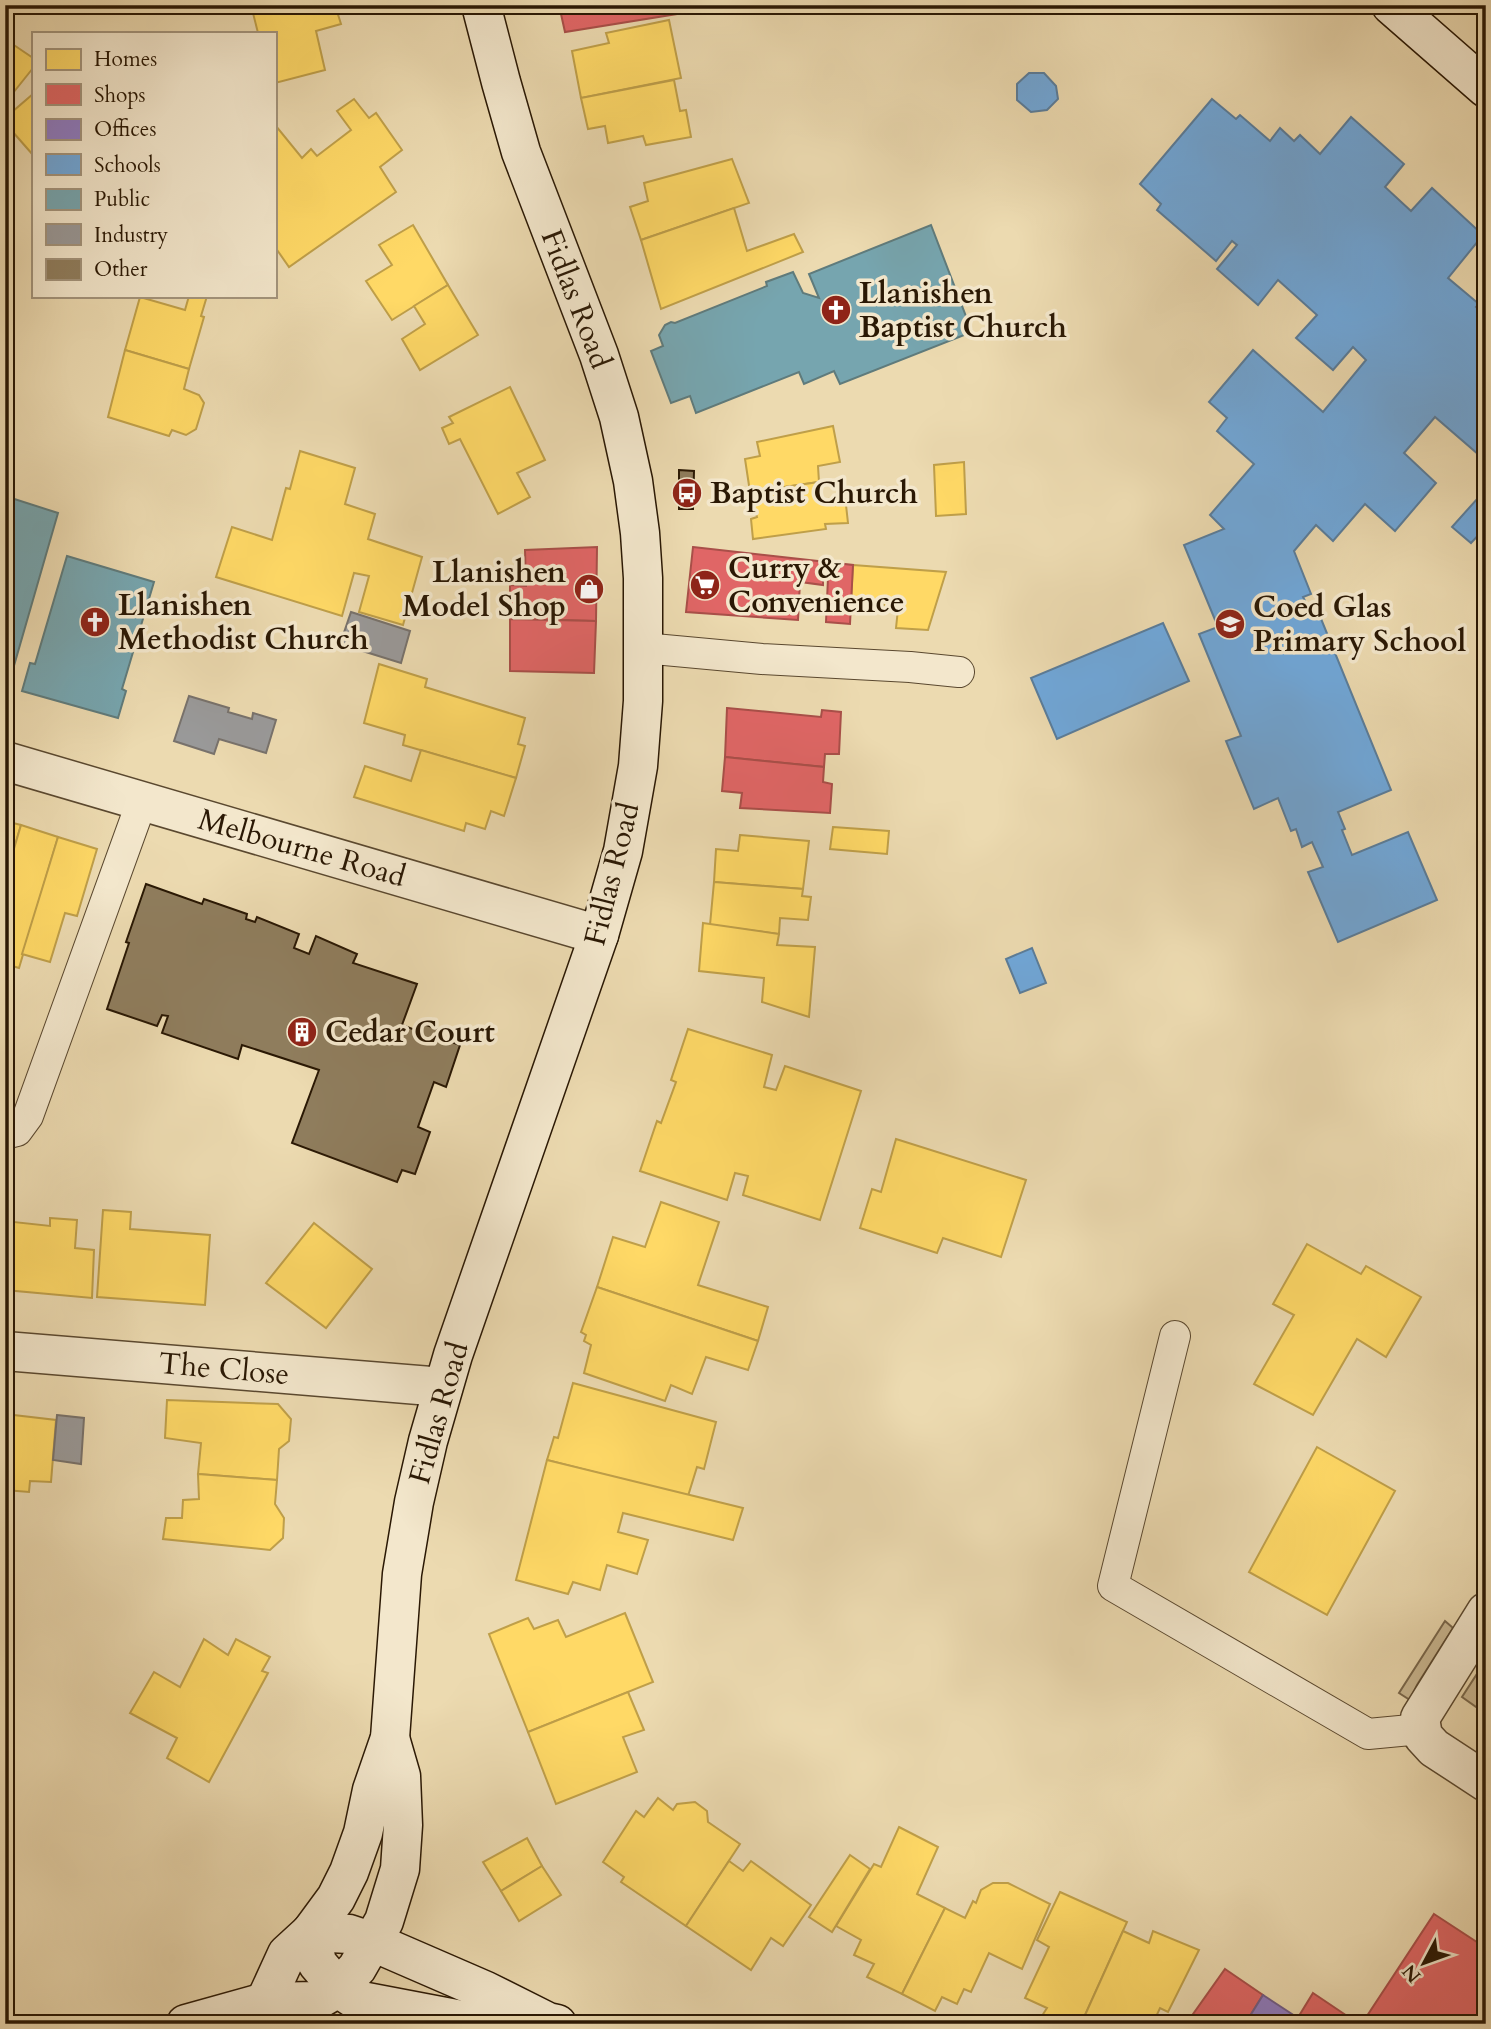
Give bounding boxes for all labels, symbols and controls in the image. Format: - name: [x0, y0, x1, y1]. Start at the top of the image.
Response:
- legend: [32, 32, 276, 298]
- text: Homes: [94, 45, 157, 74]
- text: Shops: [94, 81, 146, 110]
- text: Offices: [94, 115, 156, 144]
- text: Schools: [94, 151, 161, 180]
- text: Public: [94, 185, 150, 214]
- text: Industry: [94, 221, 168, 250]
- street label: Fidlas Road: [531, 223, 621, 375]
- text: Other: [94, 255, 148, 284]
- place label: Llanishen Baptist Church: [859, 273, 1067, 348]
- church icon: Llanishen Baptist Church: [819, 293, 853, 327]
- place label: Baptist Church: [710, 473, 918, 514]
- bus stop icon: Baptist Church: [670, 476, 704, 510]
- place label: Curry & Convenience: [728, 548, 905, 623]
- place label: Llanishen Model Shop: [402, 552, 566, 627]
- supermarket icon: Curry & Convenience: [688, 568, 722, 602]
- shop icon: Llanishen Model Shop: [572, 572, 606, 606]
- place label: Llanishen Methodist Church: [118, 585, 369, 660]
- place label: Coed Glas Primary School: [1253, 587, 1466, 662]
- church icon: Llanishen Methodist Church: [78, 605, 112, 639]
- school or university icon: Coed Glas Primary School: [1213, 607, 1247, 641]
- street label: Fidlas Road: [574, 798, 650, 950]
- street label: Melbourne Road: [194, 799, 410, 897]
- place label: Cedar Court: [325, 1012, 495, 1053]
- building icon: Cedar Court: [285, 1015, 319, 1049]
- street label: Fidlas Road: [399, 1337, 479, 1489]
- street label: The Close: [157, 1343, 291, 1395]
- north arrow: [1390, 1927, 1460, 1997]
- text: N: [1396, 1958, 1427, 1988]

